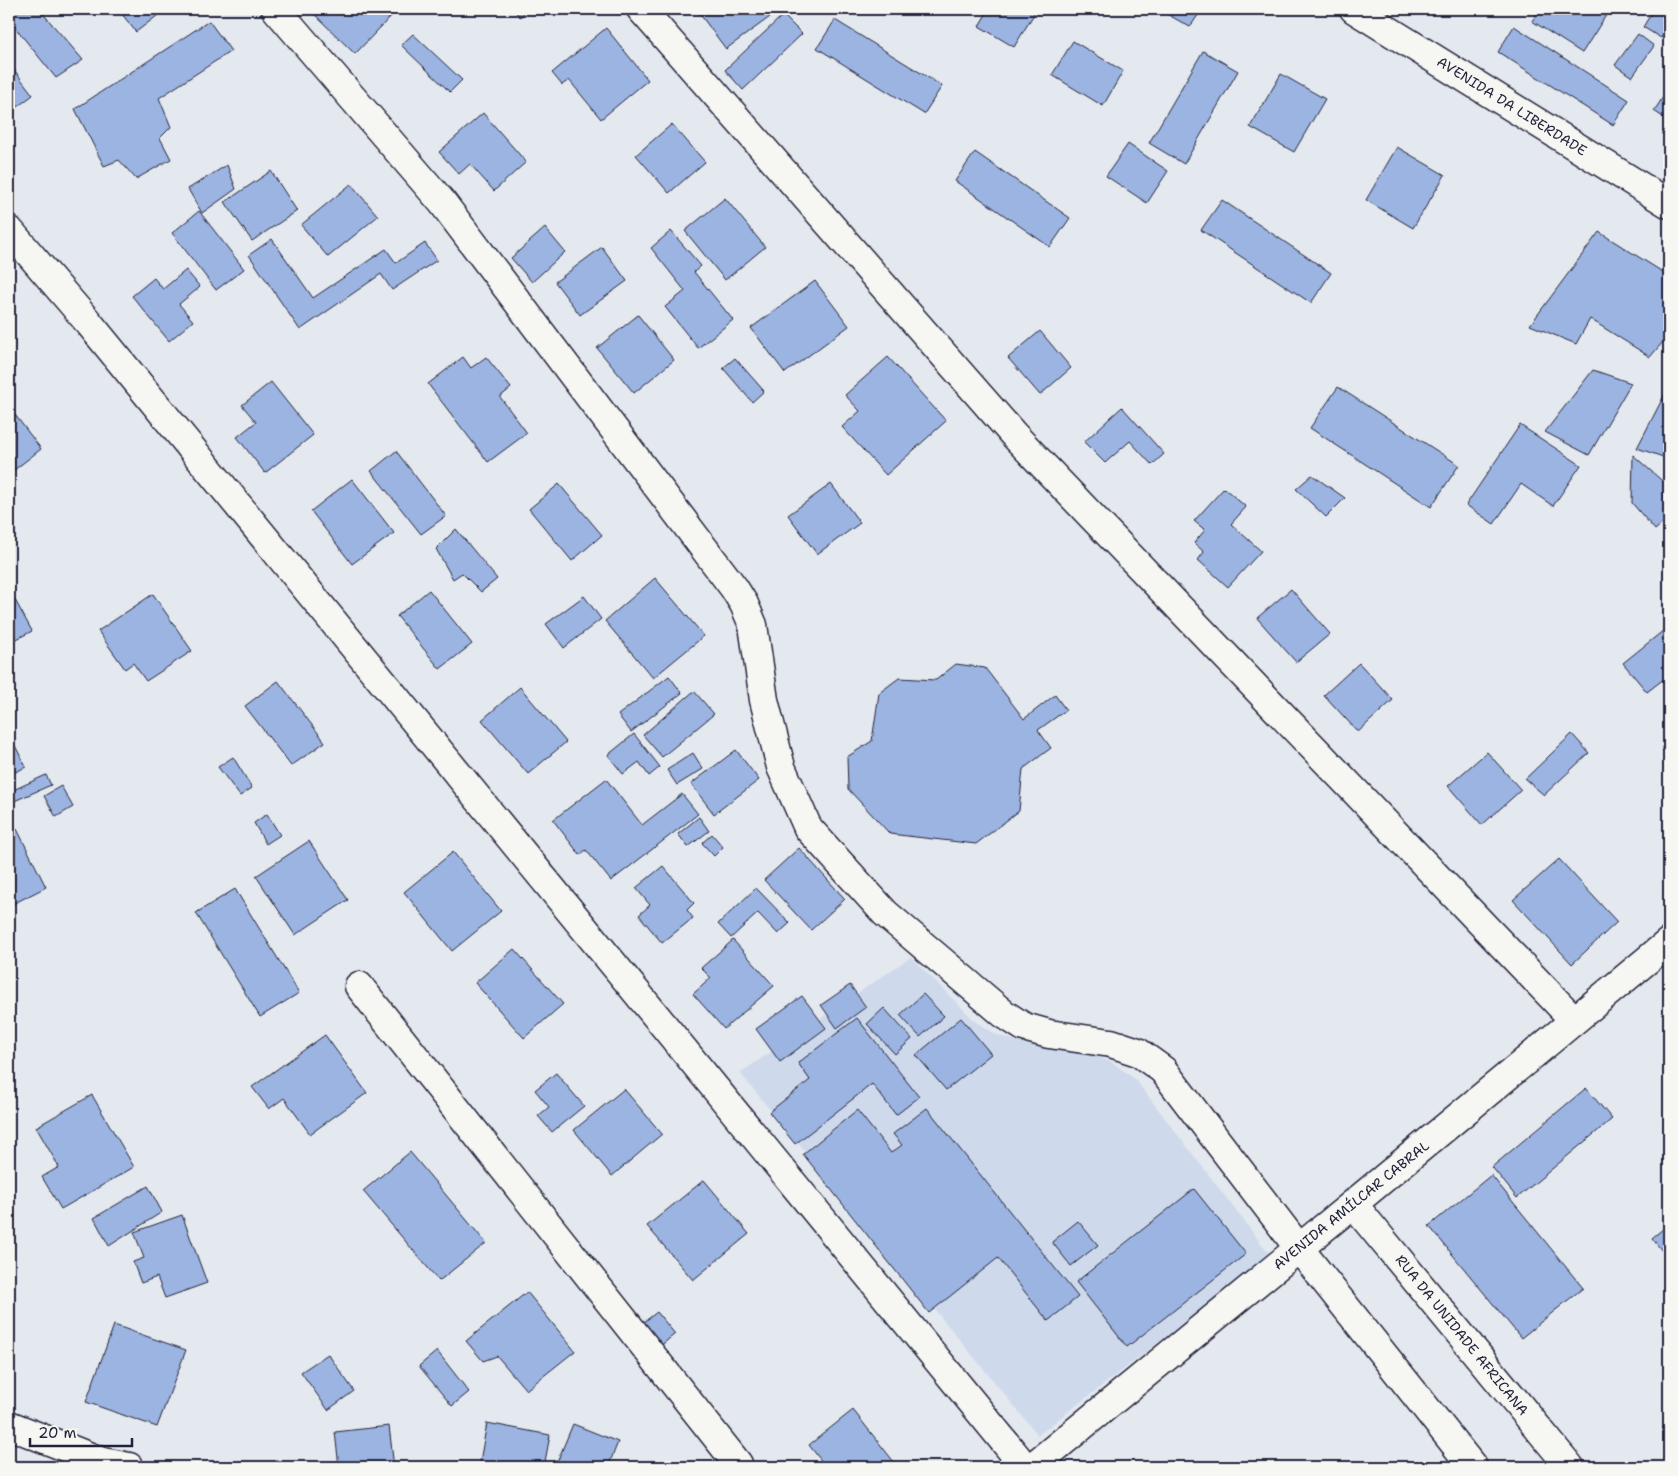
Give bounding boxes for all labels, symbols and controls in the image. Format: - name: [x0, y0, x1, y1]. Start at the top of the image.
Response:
- street label: AVENIDA DA LIBERDADE: [1434, 52, 1590, 160]
- street label: AVENIDA AMÍLCAR CABRAL: [1269, 1136, 1433, 1274]
- street label: RUA DA UNIDADE AFRICANA: [1392, 1251, 1532, 1419]
- scale bar: [30, 1416, 132, 1448]
- text: 20 m: [38, 1423, 77, 1443]

